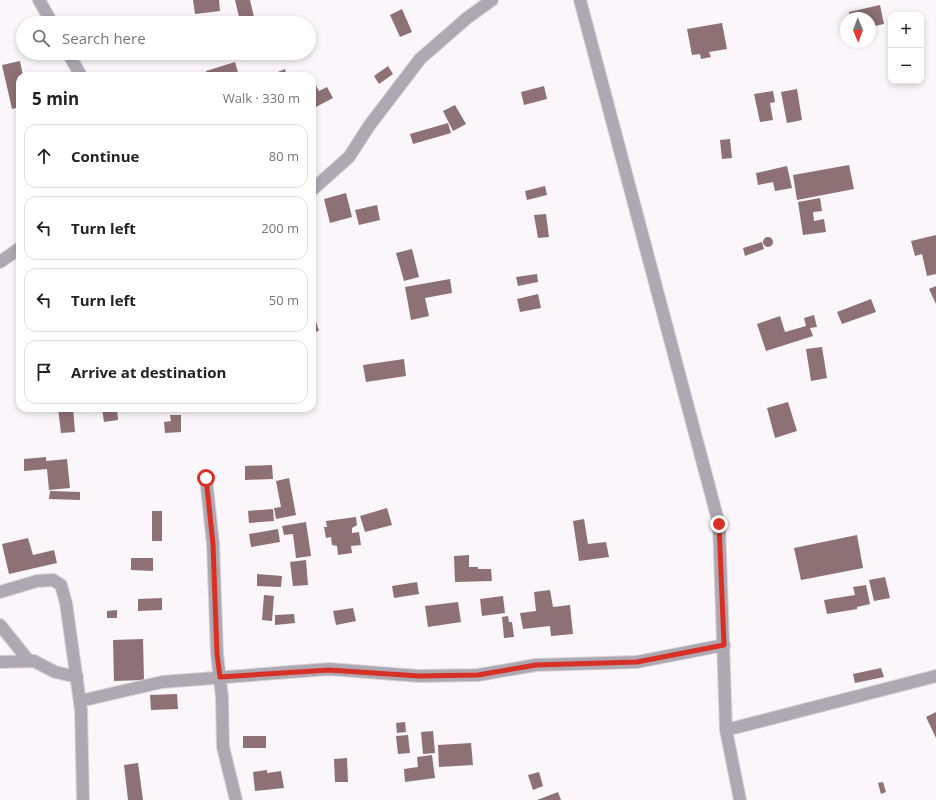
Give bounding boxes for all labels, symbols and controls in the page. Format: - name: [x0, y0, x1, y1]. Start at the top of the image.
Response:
- north arrow: [840, 12, 876, 48]
- map controls: [888, 12, 924, 84]
- button: +: [888, 12, 924, 48]
- search box: [16, 16, 316, 60]
- icon: search: [30, 27, 52, 49]
- text: Search here: [62, 28, 146, 48]
- button: −: [888, 48, 924, 84]
- text: 5 min: [32, 87, 79, 110]
- text: Walk · 330 m: [223, 89, 300, 107]
- icon: ahead: [33, 145, 55, 167]
- text: Continue: [71, 146, 139, 166]
- text: 80 m: [269, 147, 299, 165]
- icon: left: [33, 217, 55, 239]
- text: Turn left: [71, 218, 136, 238]
- text: 200 m: [261, 219, 299, 237]
- icon: left: [33, 289, 55, 311]
- text: Turn left: [71, 290, 136, 310]
- text: 50 m: [269, 291, 299, 309]
- icon: arrive: [33, 361, 55, 383]
- text: Arrive at destination: [71, 362, 226, 382]
- route start: [197, 469, 215, 487]
- route end: [710, 515, 728, 533]

